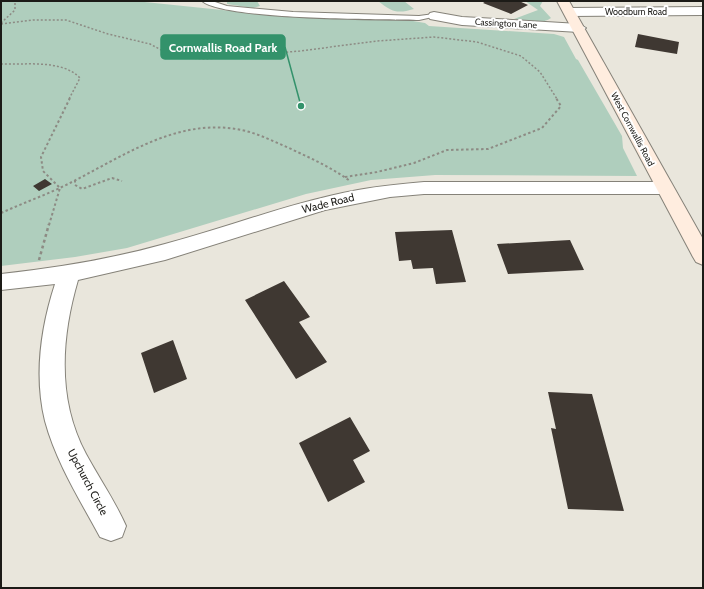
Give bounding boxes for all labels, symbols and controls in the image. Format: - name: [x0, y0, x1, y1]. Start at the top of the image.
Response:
- street label: Woodburn Road: [605, 6, 667, 17]
- street label: Cassington Lane: [475, 16, 538, 30]
- callout: Cornwallis Road Park: [161, 35, 285, 59]
- text: Cornwallis Road Park: [169, 40, 277, 55]
- street label: West Cornwallis Road: [609, 90, 657, 168]
- street label: Wade Road: [300, 190, 356, 216]
- street label: Upchurch Circle: [65, 446, 112, 518]

